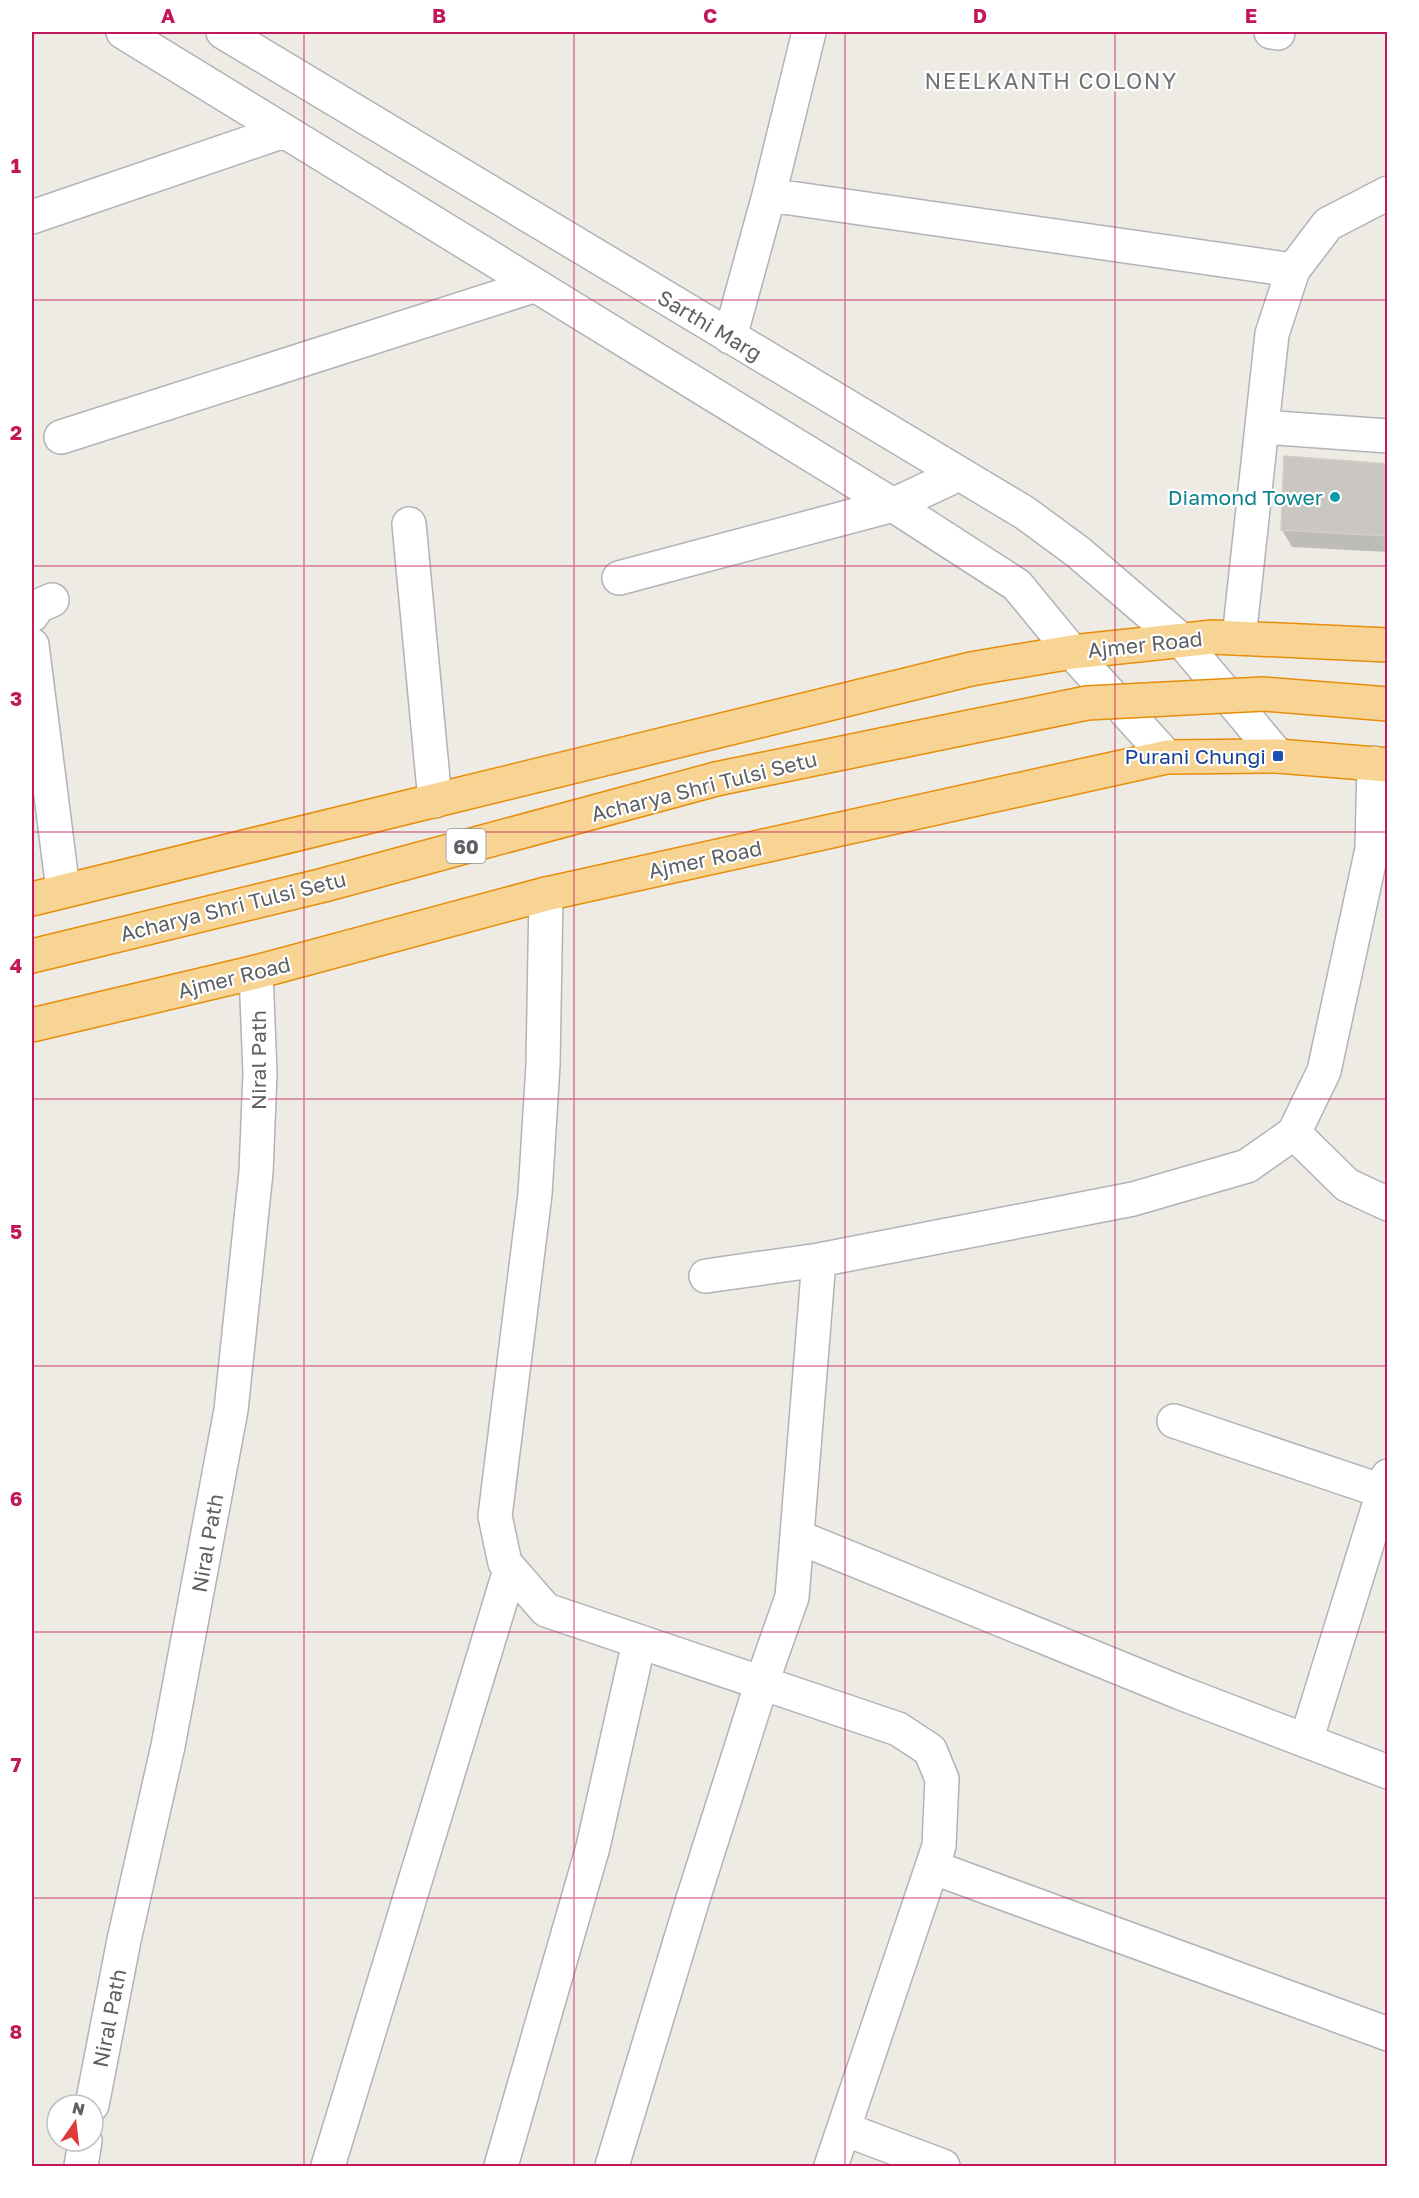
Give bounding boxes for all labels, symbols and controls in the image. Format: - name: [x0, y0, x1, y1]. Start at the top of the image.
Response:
- text: A: [161, 3, 175, 27]
- text: B: [432, 3, 446, 27]
- text: C: [703, 3, 717, 27]
- text: D: [973, 3, 987, 27]
- text: E: [1245, 3, 1257, 27]
- district label: NEELKANTH COLONY: [924, 67, 1178, 94]
- text: 1: [11, 153, 21, 177]
- street label: Sarthi Marg: [653, 284, 767, 366]
- text: 2: [10, 420, 22, 444]
- place label: Diamond Tower: [1168, 484, 1323, 510]
- marker: Diamond Tower: [1328, 490, 1342, 504]
- street label: Ajmer Road: [1086, 625, 1204, 663]
- text: 3: [10, 686, 22, 710]
- place label: Purani Chungi: [1125, 743, 1266, 769]
- street label: Acharya Shri Tulsi Setu: [588, 745, 820, 827]
- marker: Purani Chungi: [1271, 749, 1285, 763]
- road number: 60: [446, 829, 486, 863]
- street label: Ajmer Road: [646, 834, 764, 884]
- street label: Acharya Shri Tulsi Setu: [117, 865, 349, 947]
- street label: Ajmer Road: [175, 950, 293, 1004]
- text: 4: [10, 953, 22, 977]
- street label: Niral Path: [245, 1010, 271, 1110]
- text: 5: [10, 1219, 22, 1243]
- text: 6: [10, 1486, 22, 1510]
- street label: Niral Path: [186, 1492, 228, 1594]
- text: 7: [11, 1752, 22, 1776]
- street label: Niral Path: [87, 1966, 131, 2070]
- text: 8: [10, 2019, 22, 2043]
- north arrow: [45, 2093, 105, 2153]
- text: N: [70, 2097, 87, 2120]

